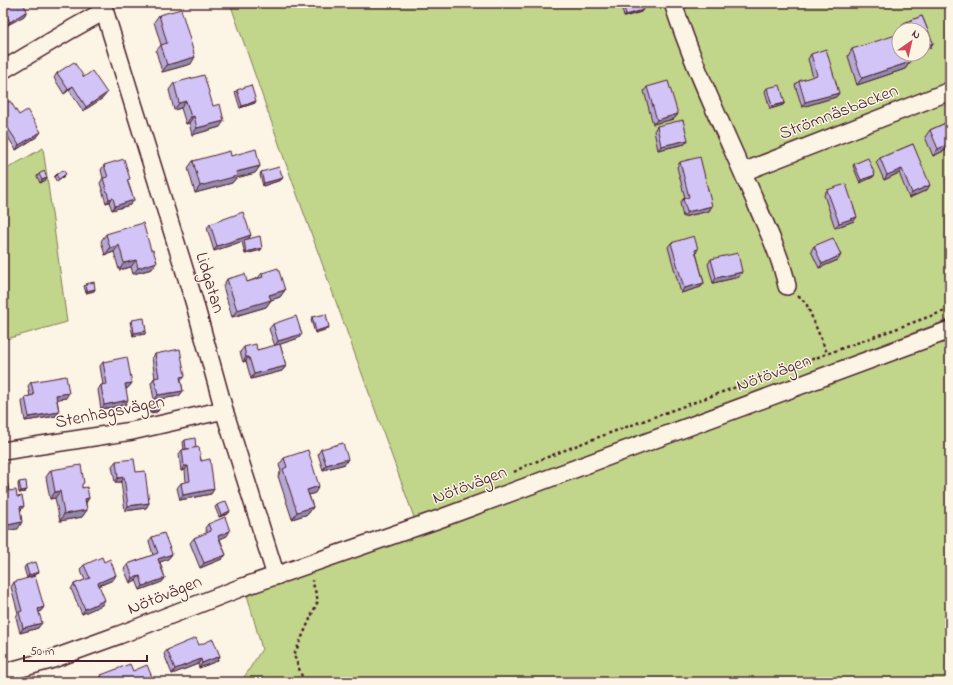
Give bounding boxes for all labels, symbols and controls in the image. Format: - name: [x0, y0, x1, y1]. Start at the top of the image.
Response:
- north arrow: [891, 22, 931, 62]
- text: N: [908, 26, 924, 43]
- street label: Strömnäsbacken: [776, 78, 902, 148]
- street label: Lidgatan: [186, 249, 231, 317]
- street label: Nötövägen: [733, 348, 816, 400]
- street label: Stenhagsvägen: [53, 390, 167, 437]
- street label: Nötövägen: [429, 460, 512, 513]
- street label: Nötövägen: [124, 569, 207, 624]
- scale bar: [24, 637, 147, 663]
- text: 50 m: [30, 643, 54, 661]

